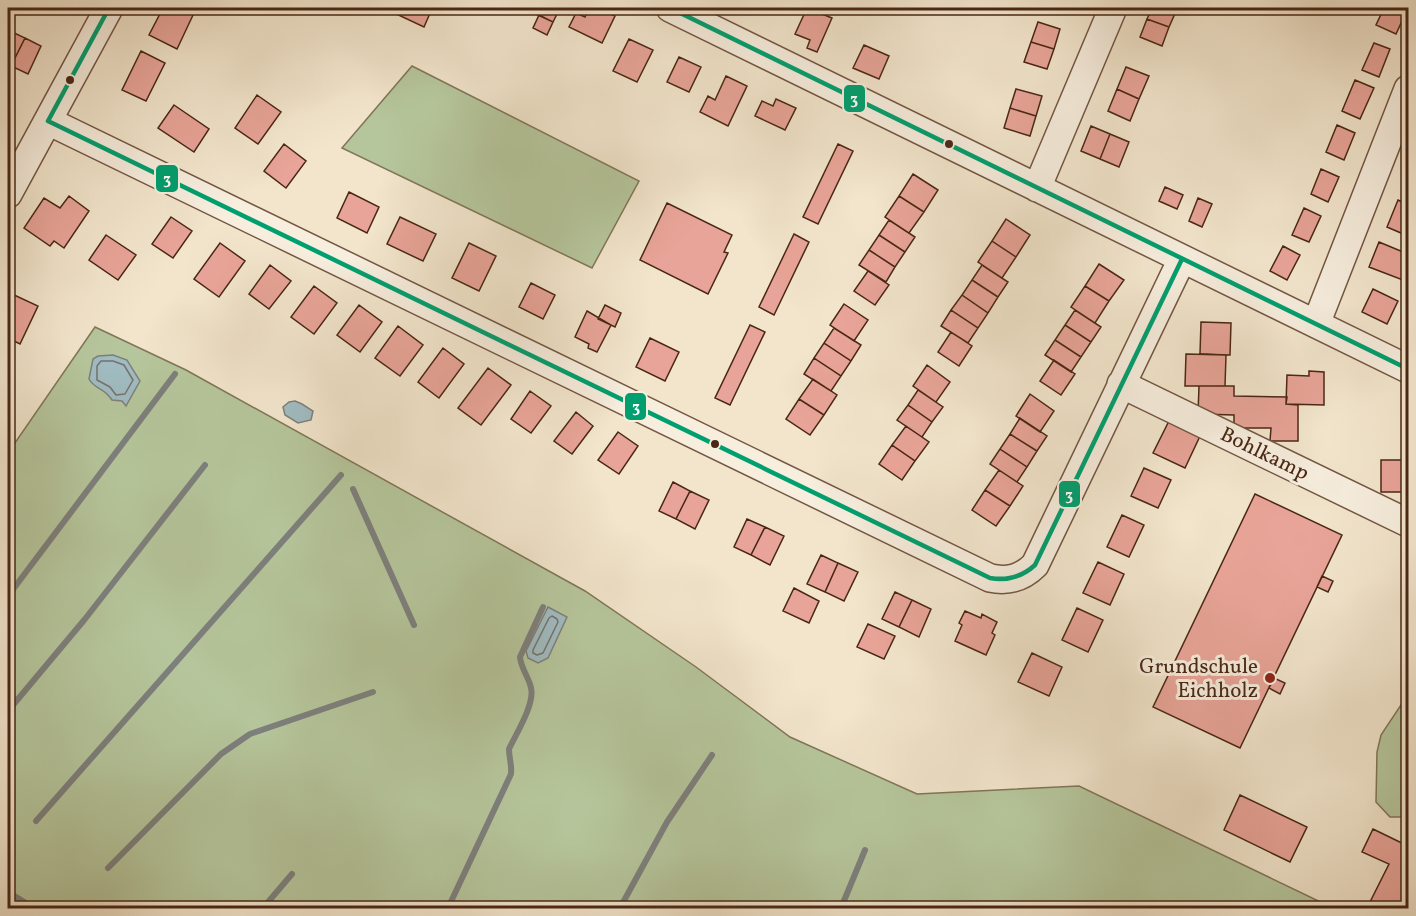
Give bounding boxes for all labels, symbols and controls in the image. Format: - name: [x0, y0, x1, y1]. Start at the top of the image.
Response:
- unlabelled marker: [64, 74, 76, 86]
- line badge: 3: [843, 84, 866, 113]
- text: 3: [850, 89, 858, 111]
- unlabelled marker: [943, 138, 955, 150]
- line badge: 3: [155, 164, 179, 193]
- text: 3: [163, 169, 171, 191]
- line badge: 3: [624, 392, 647, 421]
- text: 3: [632, 397, 640, 419]
- street label: Bohlkamp: [1215, 420, 1314, 488]
- unlabelled marker: [709, 438, 721, 450]
- line badge: 3: [1058, 480, 1081, 508]
- text: 3: [1065, 485, 1073, 507]
- place label: Grundschule Eichholz: [1139, 653, 1258, 706]
- marker: Grundschule Eichholz: [1263, 671, 1277, 685]

